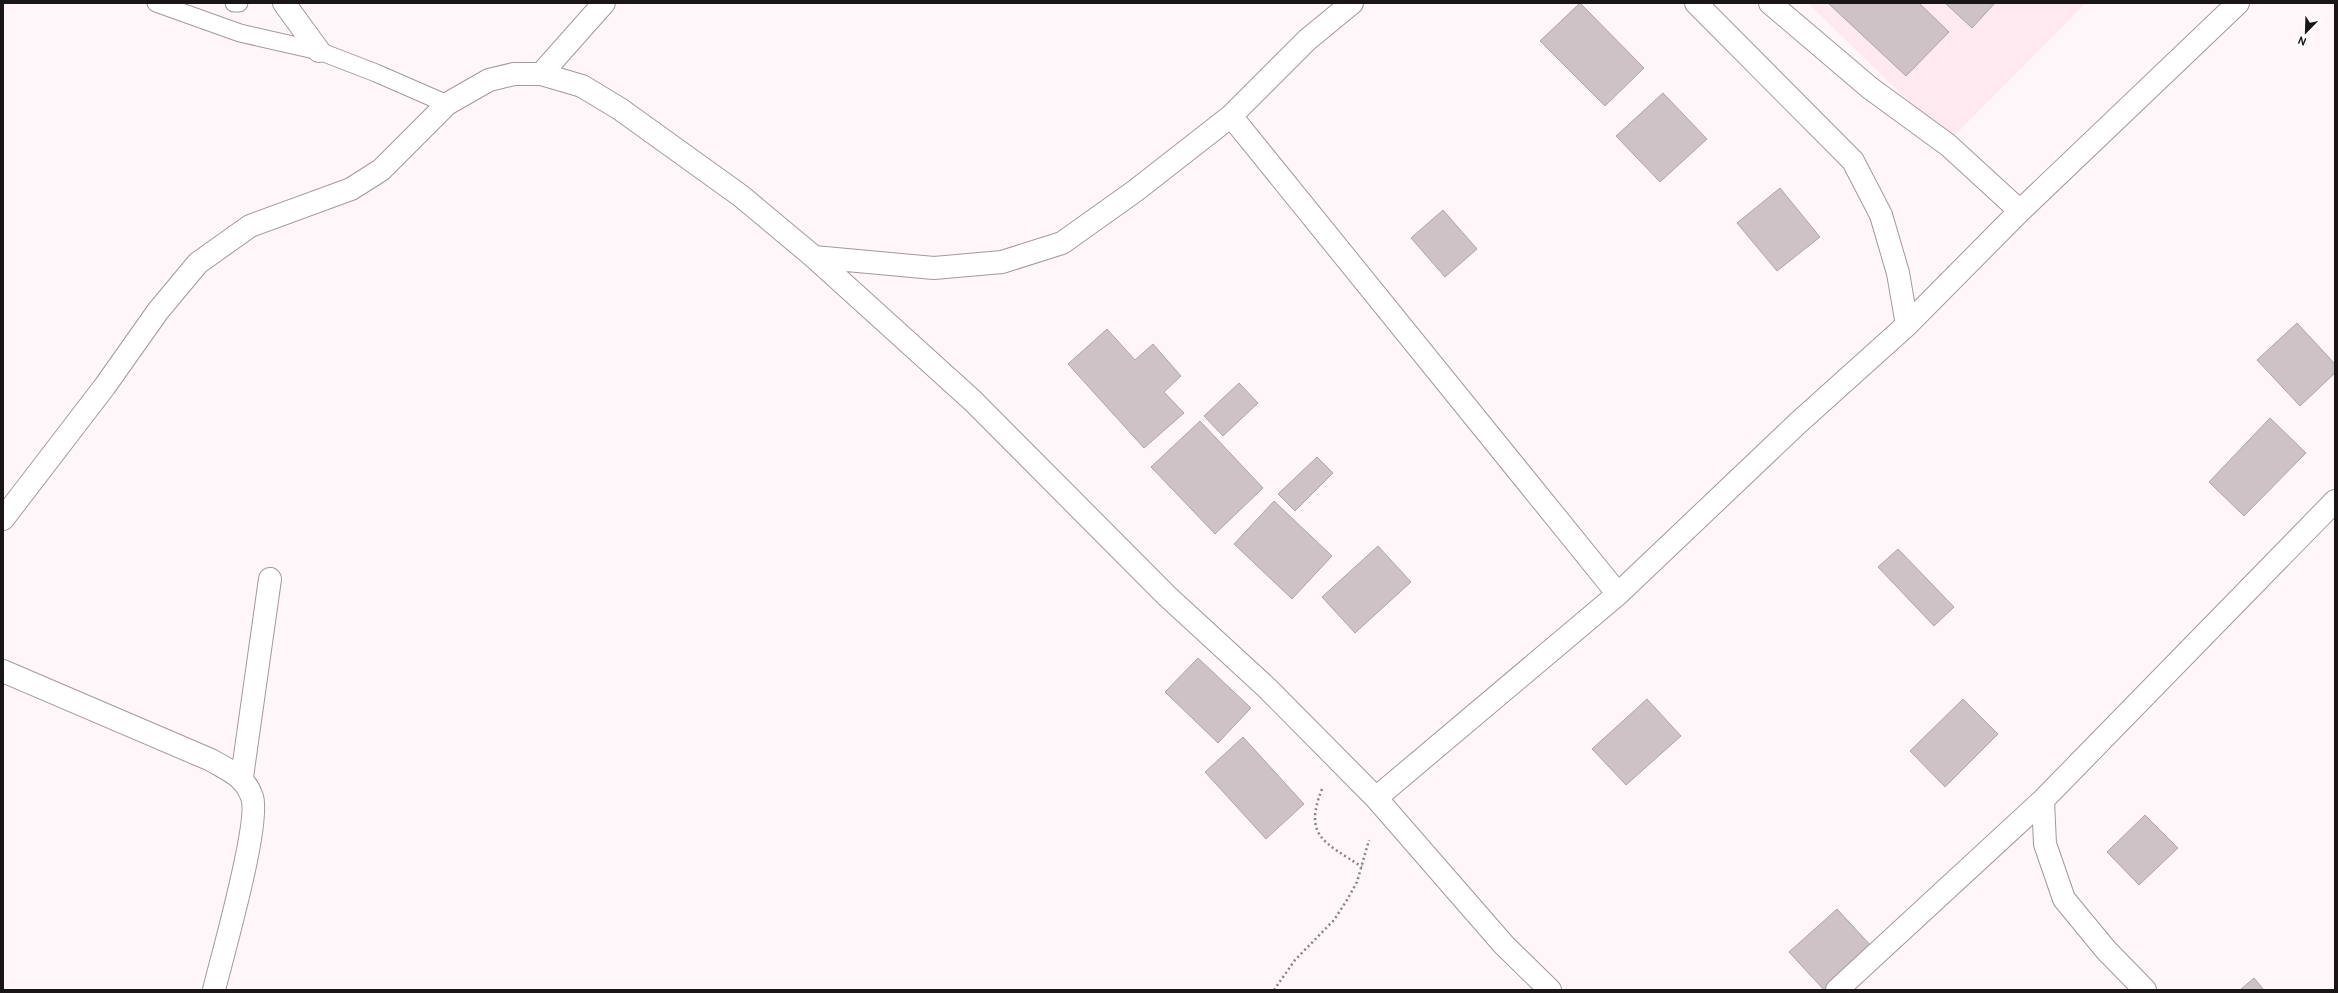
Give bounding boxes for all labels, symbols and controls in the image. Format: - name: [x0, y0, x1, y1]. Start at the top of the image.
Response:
- north arrow: [2286, 12, 2326, 52]
- text: N: [2296, 32, 2309, 48]

